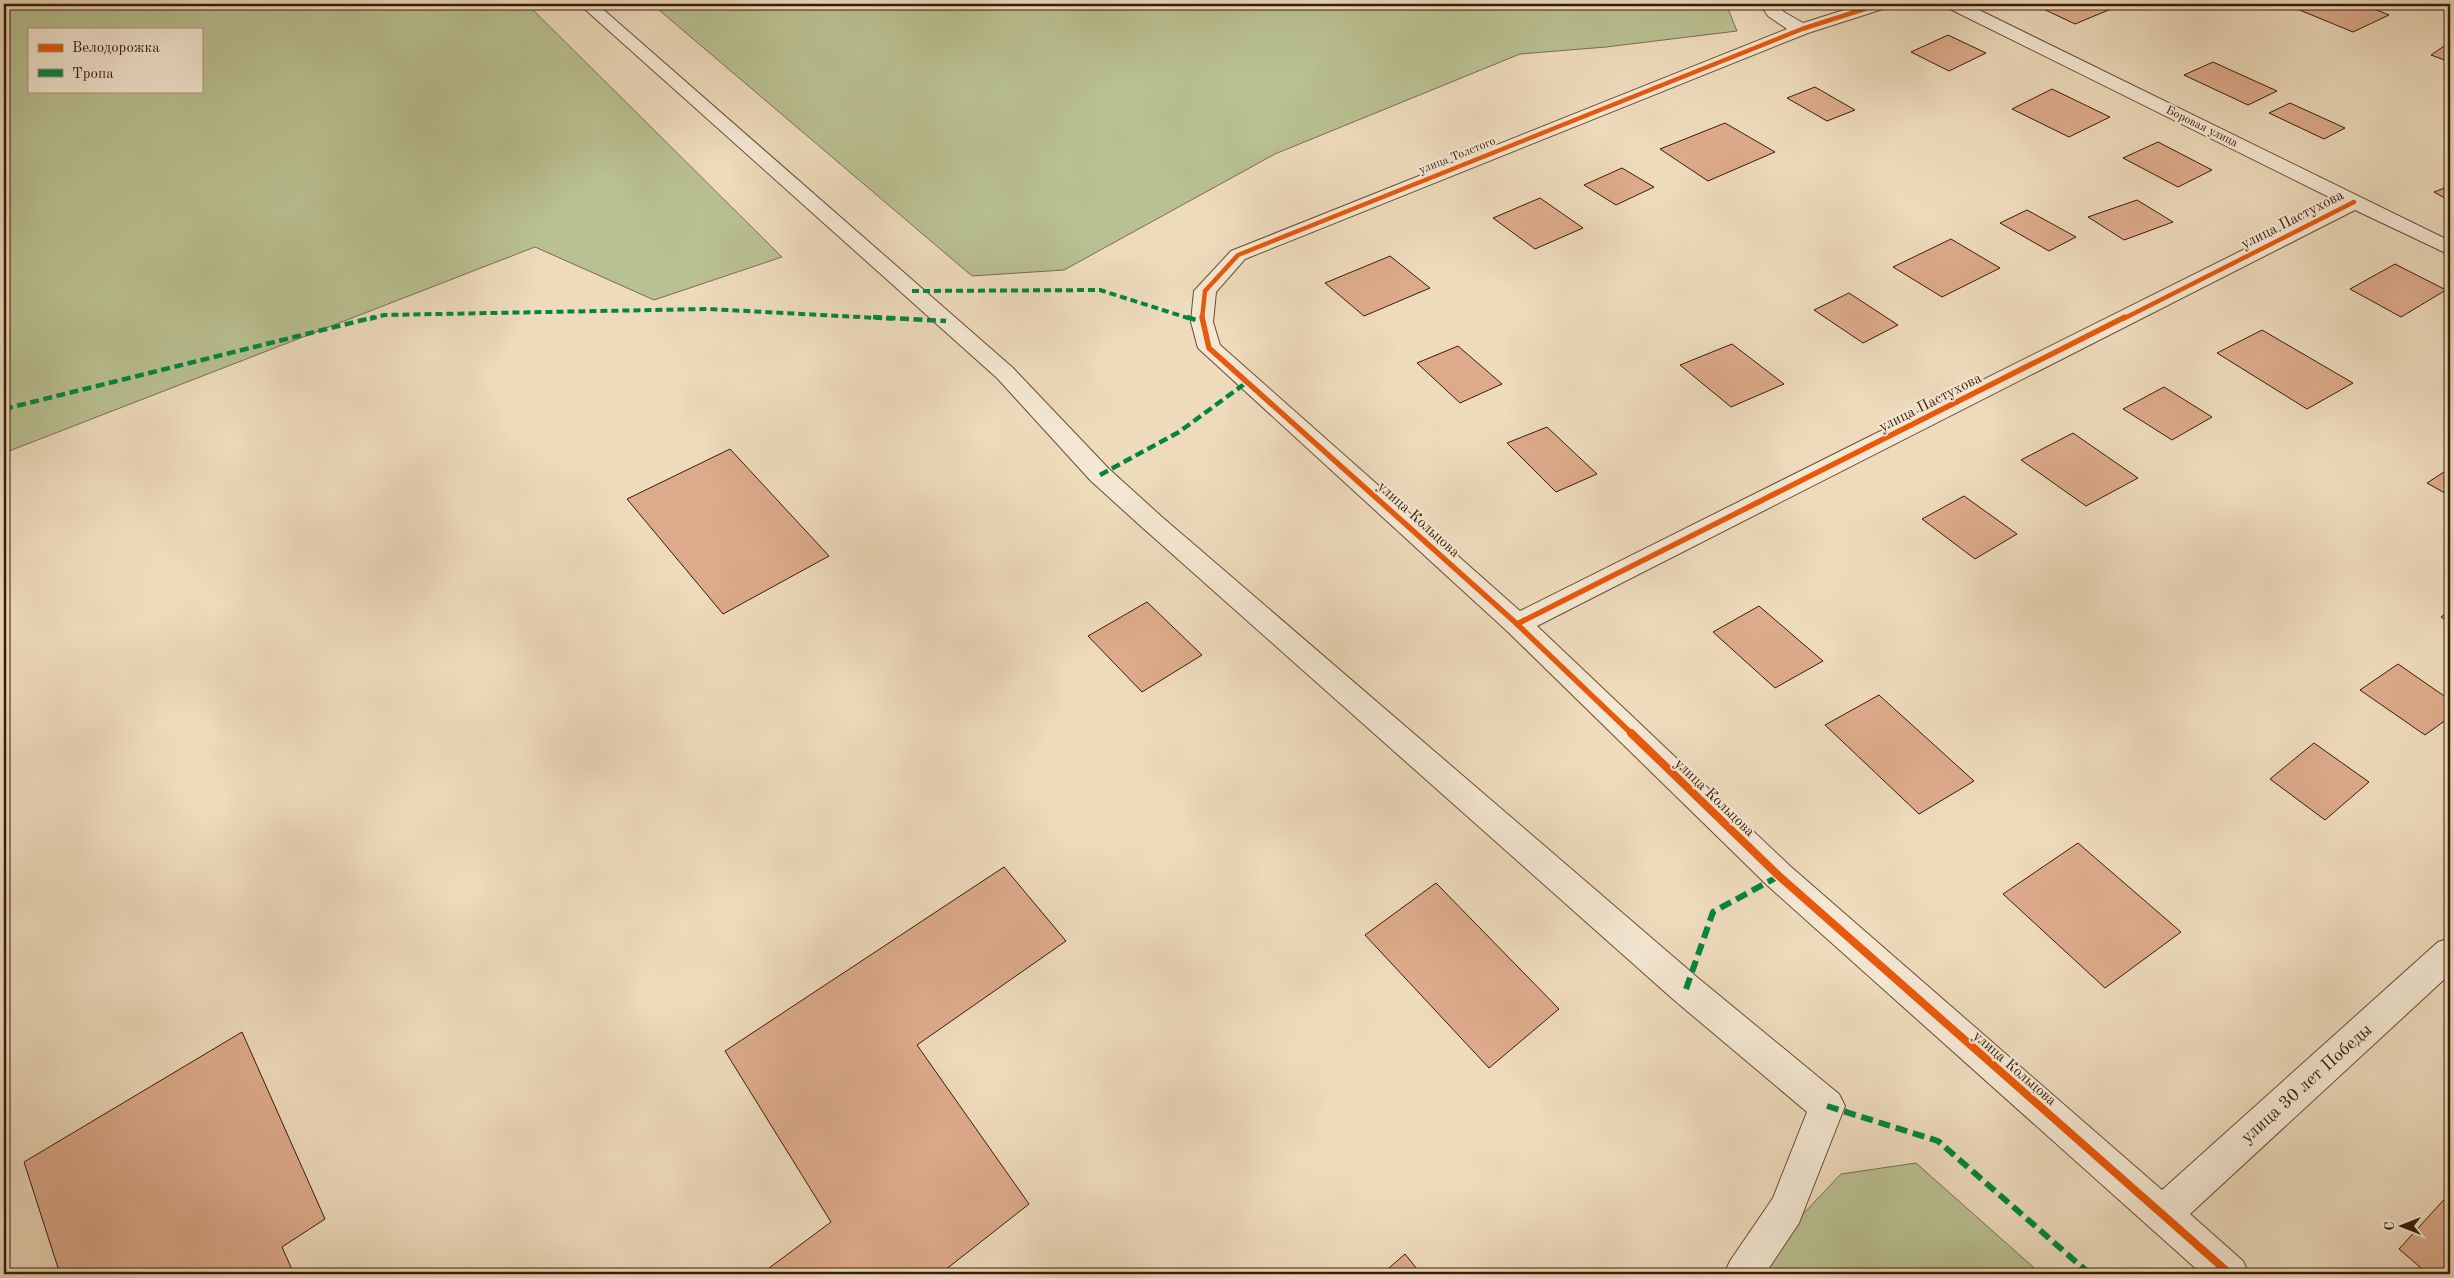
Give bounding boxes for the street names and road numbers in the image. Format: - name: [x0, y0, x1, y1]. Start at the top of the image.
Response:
- street label: Боровая улица: [2164, 104, 2240, 150]
- street label: улица Толстого: [1417, 135, 1497, 177]
- street label: улица Пастухова: [2239, 188, 2347, 253]
- street label: улица Пастухова: [1877, 371, 1985, 436]
- street label: улица Кольцова: [1374, 479, 1462, 561]
- street label: улица Кольцова: [1671, 756, 1757, 840]
- street label: улица 30 лет Победы: [2238, 1020, 2376, 1147]
- street label: улица Кольцова: [1969, 1029, 2059, 1110]

